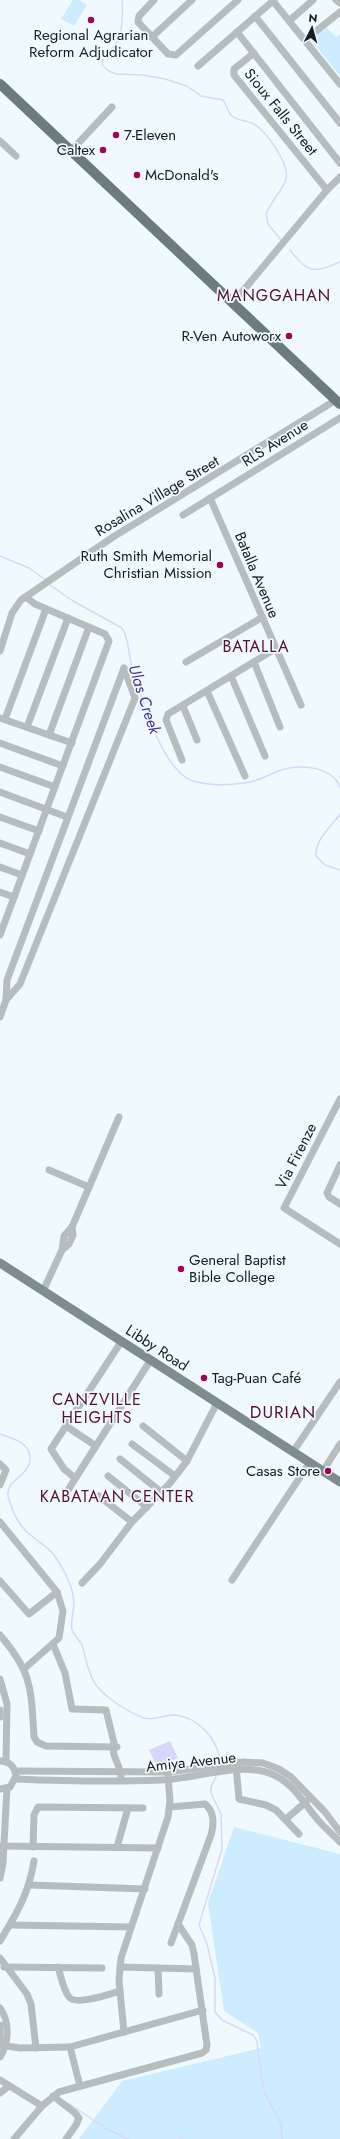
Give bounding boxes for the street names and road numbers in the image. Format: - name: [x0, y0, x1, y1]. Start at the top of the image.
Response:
- street label: Sioux Falls Street: [239, 64, 323, 161]
- street label: RLS Avenue: [238, 414, 313, 472]
- street label: Rosalina Village Street: [91, 450, 224, 542]
- street label: Batalla Avenue: [229, 528, 285, 622]
- street label: Via Firenze: [270, 1119, 322, 1193]
- street label: Libby Road: [121, 1319, 193, 1377]
- street label: Amiya Avenue: [145, 1746, 237, 1778]

